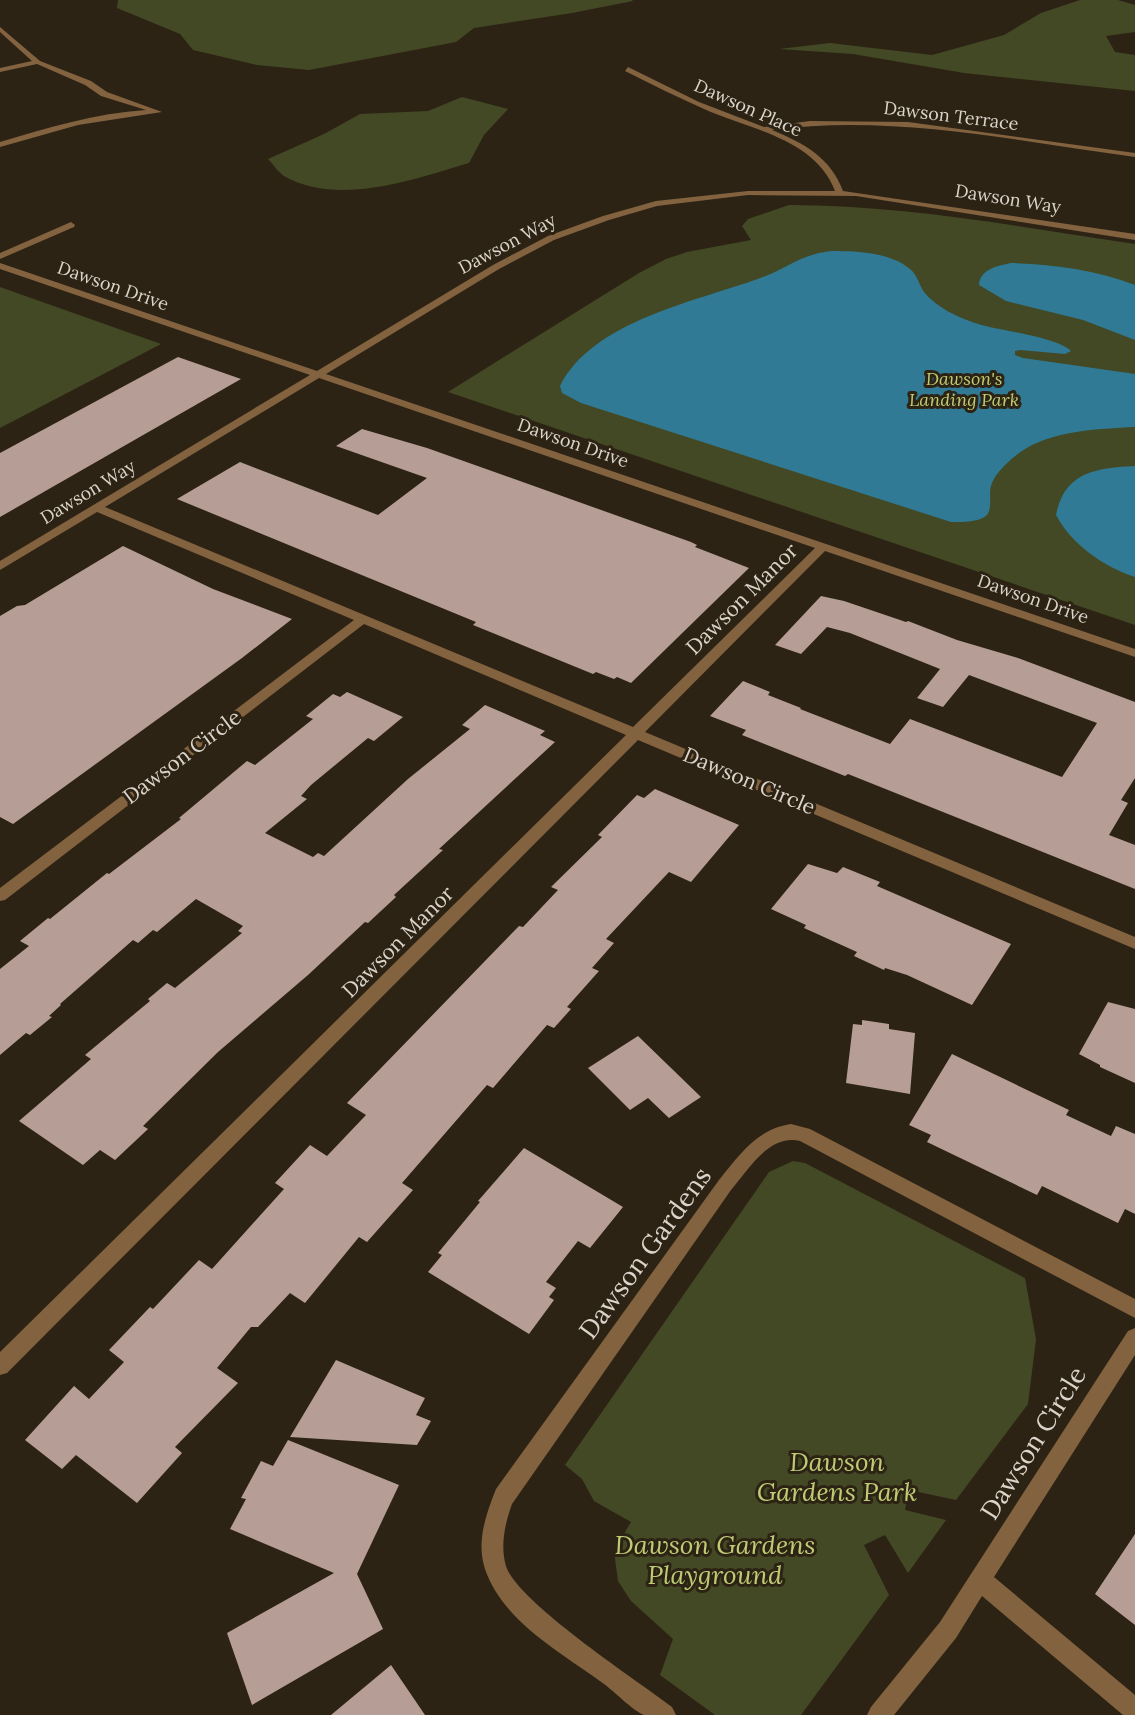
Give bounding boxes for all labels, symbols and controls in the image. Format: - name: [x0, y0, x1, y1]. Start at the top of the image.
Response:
- street label: Dawson Place: [691, 74, 806, 142]
- street label: Dawson Terrace: [882, 96, 1020, 135]
- street label: Dawson Way: [953, 179, 1063, 218]
- street label: Dawson Way: [454, 208, 560, 279]
- street label: Dawson Drive: [54, 256, 172, 315]
- park label: Dawson's Landing Park: [909, 367, 1019, 411]
- street label: Dawson Drive: [514, 413, 632, 472]
- street label: Dawson Way: [36, 454, 140, 529]
- street label: Dawson Manor: [680, 537, 803, 660]
- street label: Dawson Drive: [974, 569, 1092, 628]
- street label: Dawson Circle: [117, 703, 246, 810]
- street label: Dawson Circle: [679, 741, 819, 821]
- street label: Dawson Manor: [336, 880, 459, 1003]
- street label: Dawson Gardens: [571, 1160, 718, 1345]
- street label: Dawson Circle: [972, 1360, 1093, 1525]
- park label: Dawson Gardens Park: [757, 1445, 917, 1508]
- park label: Dawson Gardens Playground: [614, 1528, 816, 1591]

